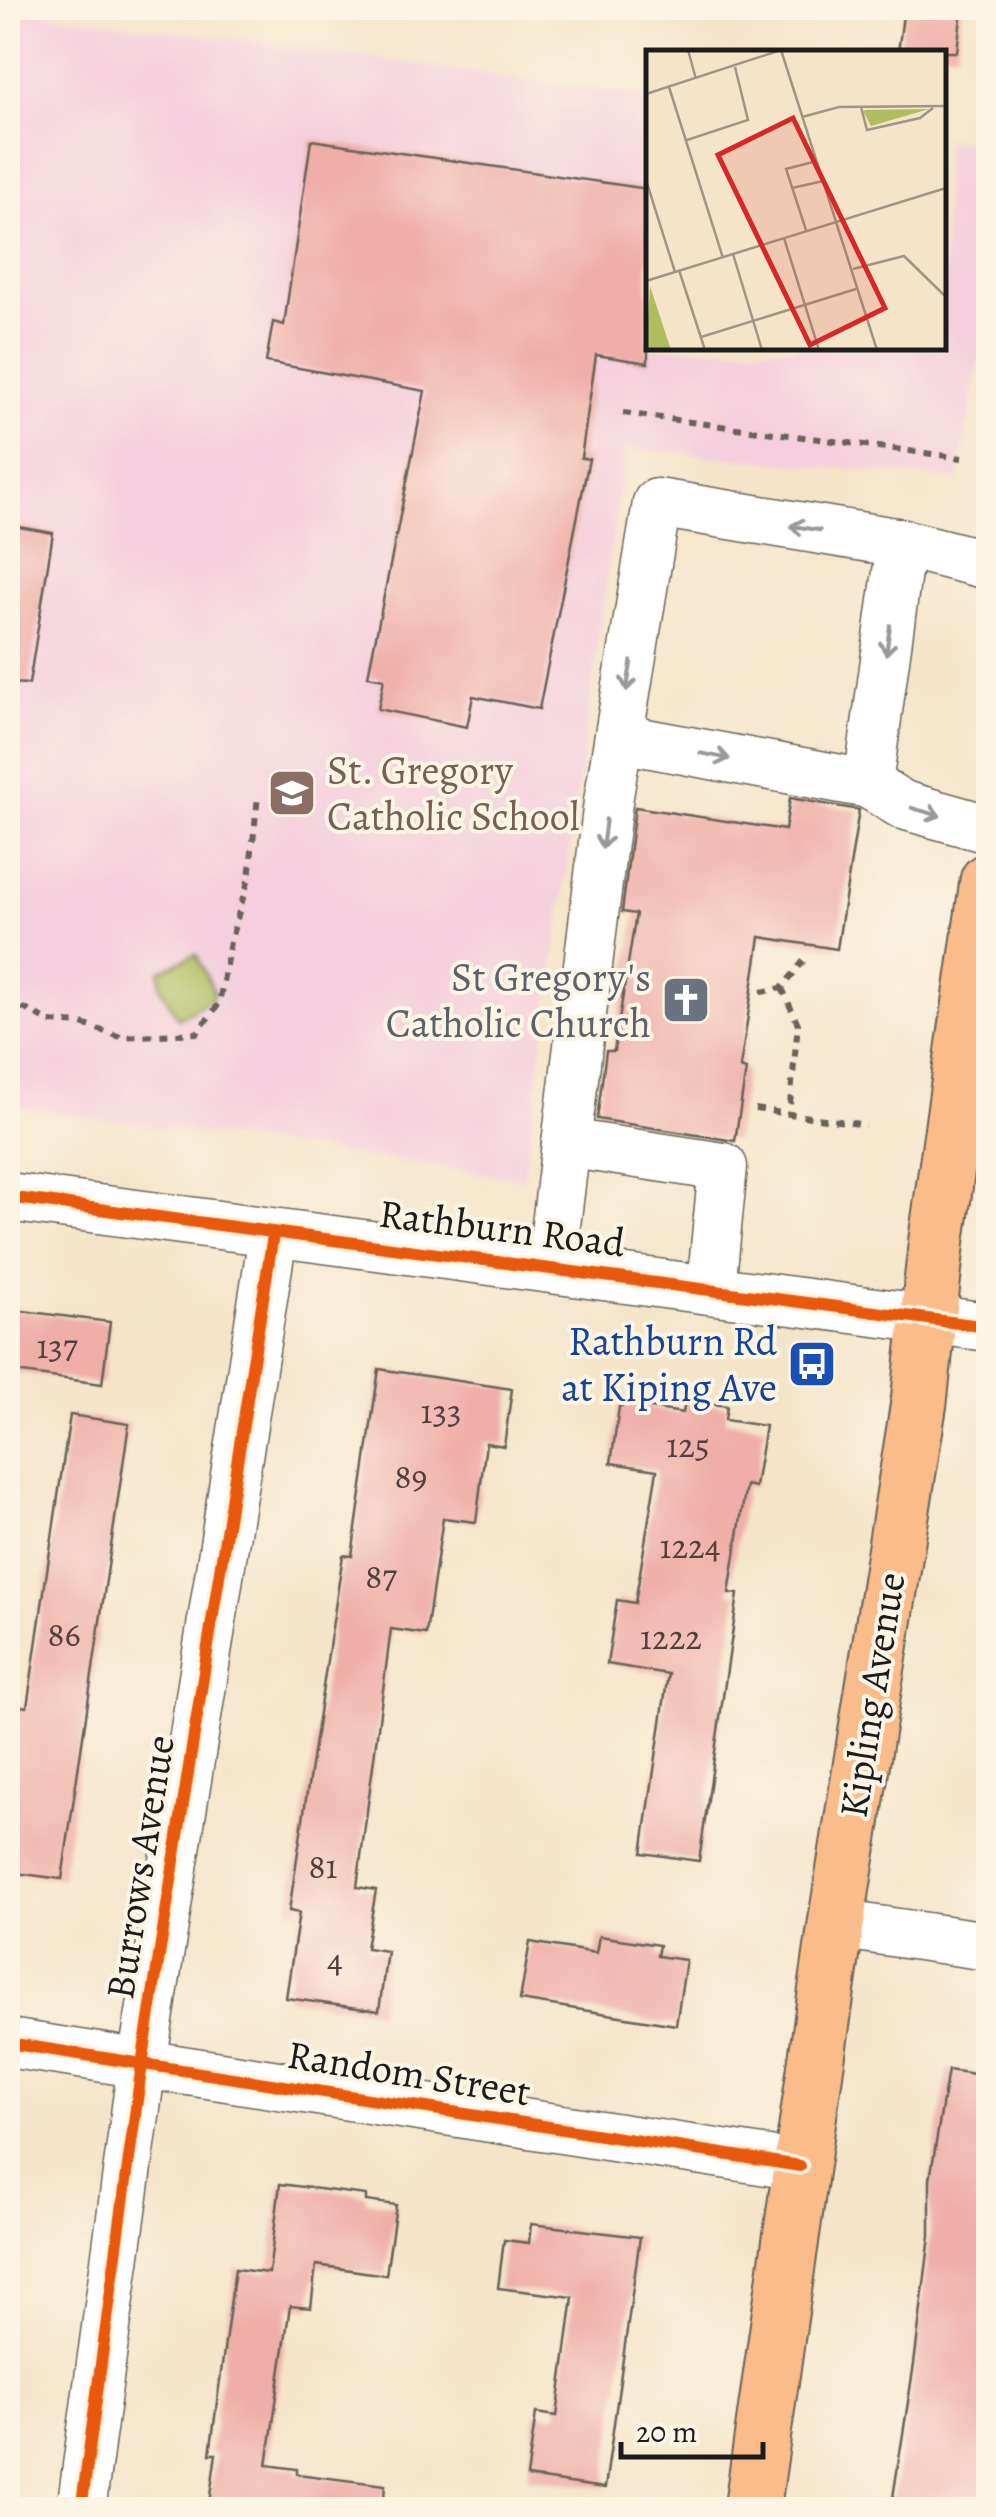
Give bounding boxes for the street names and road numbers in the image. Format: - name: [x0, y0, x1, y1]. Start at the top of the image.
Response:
- street label: Rathburn Road: [376, 1186, 629, 1270]
- street label: Kipling Avenue: [825, 1568, 919, 1822]
- street label: Burrows Avenue: [92, 1731, 188, 2003]
- street label: Random Street: [284, 2027, 534, 2119]

